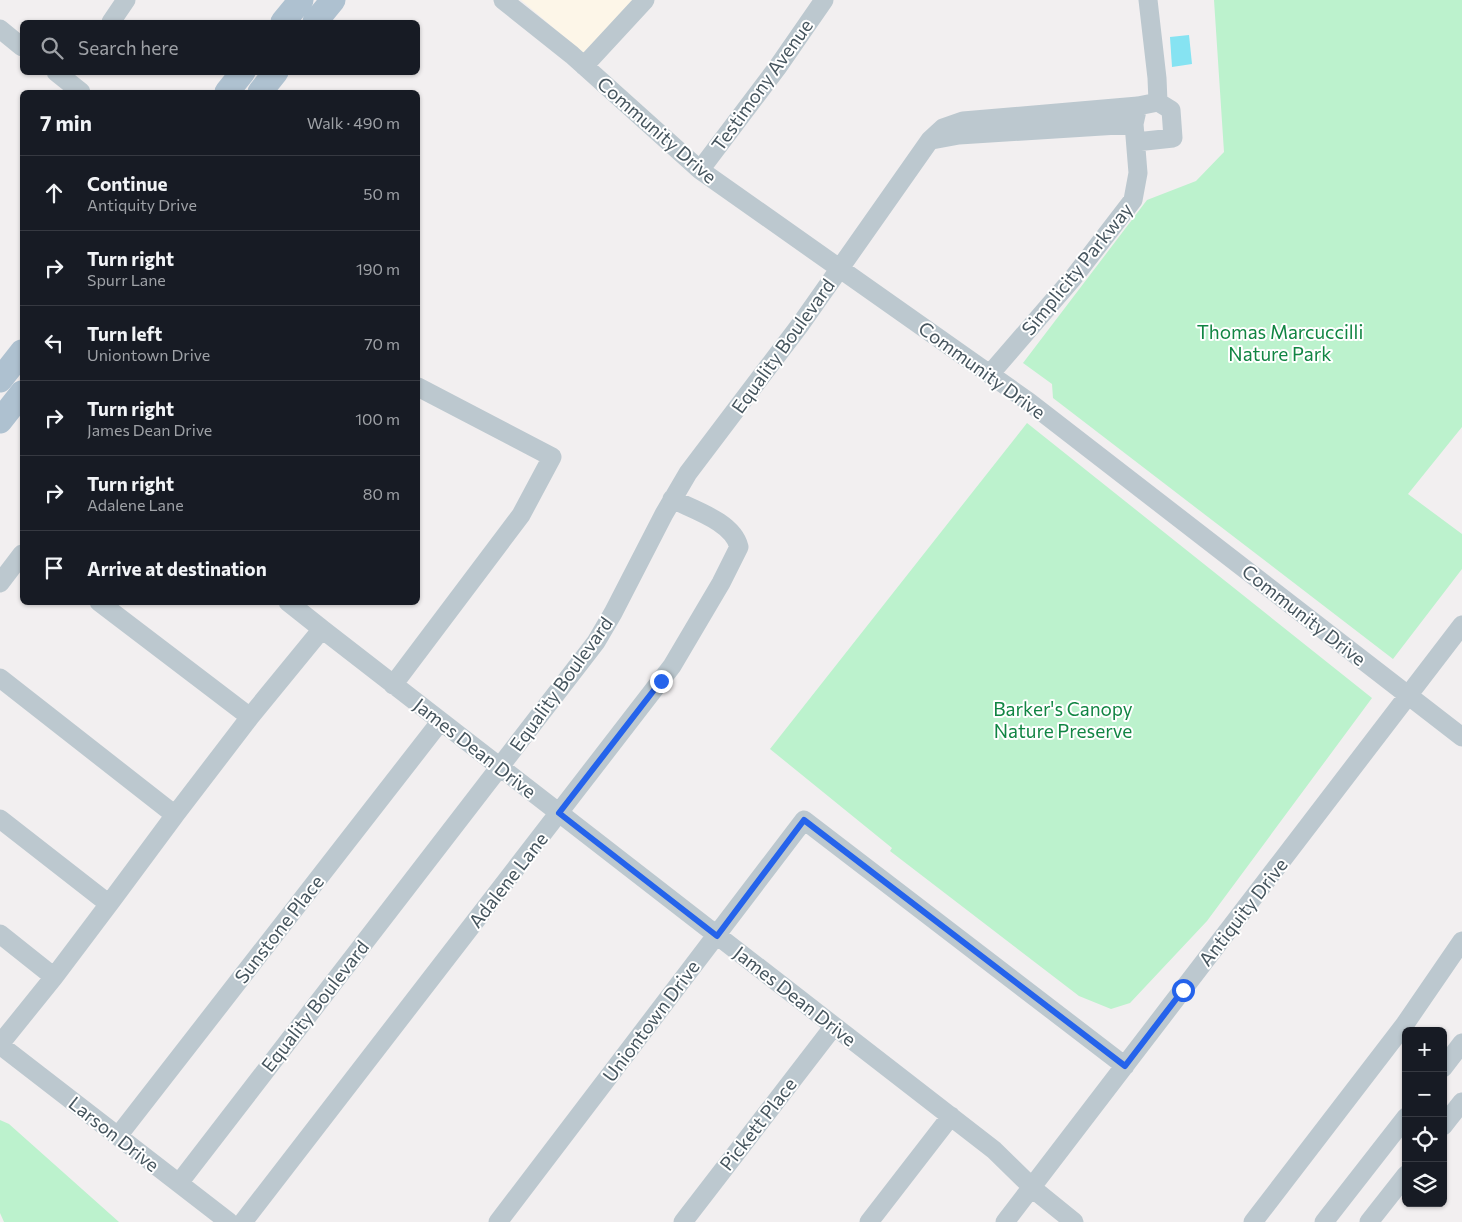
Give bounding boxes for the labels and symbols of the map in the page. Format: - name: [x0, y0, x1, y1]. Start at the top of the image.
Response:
- street label: Testimony Avenue: [706, 14, 817, 155]
- street label: Community Drive: [593, 71, 722, 188]
- street label: Simplicity Parkway: [1016, 198, 1137, 339]
- street label: Equality Boulevard: [726, 274, 839, 417]
- street label: Community Drive: [914, 316, 1050, 423]
- park label: Thomas Marcuccilli Nature Park: [1197, 320, 1363, 365]
- street label: Community Drive: [1238, 559, 1371, 670]
- street label: Equality Boulevard: [504, 612, 617, 755]
- route end: [650, 670, 673, 693]
- street label: James Dean Drive: [410, 693, 541, 802]
- park label: Barker's Canopy Nature Preserve: [993, 697, 1133, 742]
- street label: Adalene Lane: [463, 827, 552, 932]
- street label: Antiquity Drive: [1193, 853, 1292, 970]
- street label: Sunstone Place: [229, 870, 328, 987]
- street label: Equality Boulevard: [256, 935, 373, 1076]
- street label: James Dean Drive: [730, 941, 861, 1050]
- street label: Uniontown Drive: [597, 955, 704, 1086]
- route start: [1172, 979, 1195, 1002]
- street label: Pickett Place: [714, 1073, 801, 1175]
- street label: Larson Drive: [64, 1091, 164, 1176]

